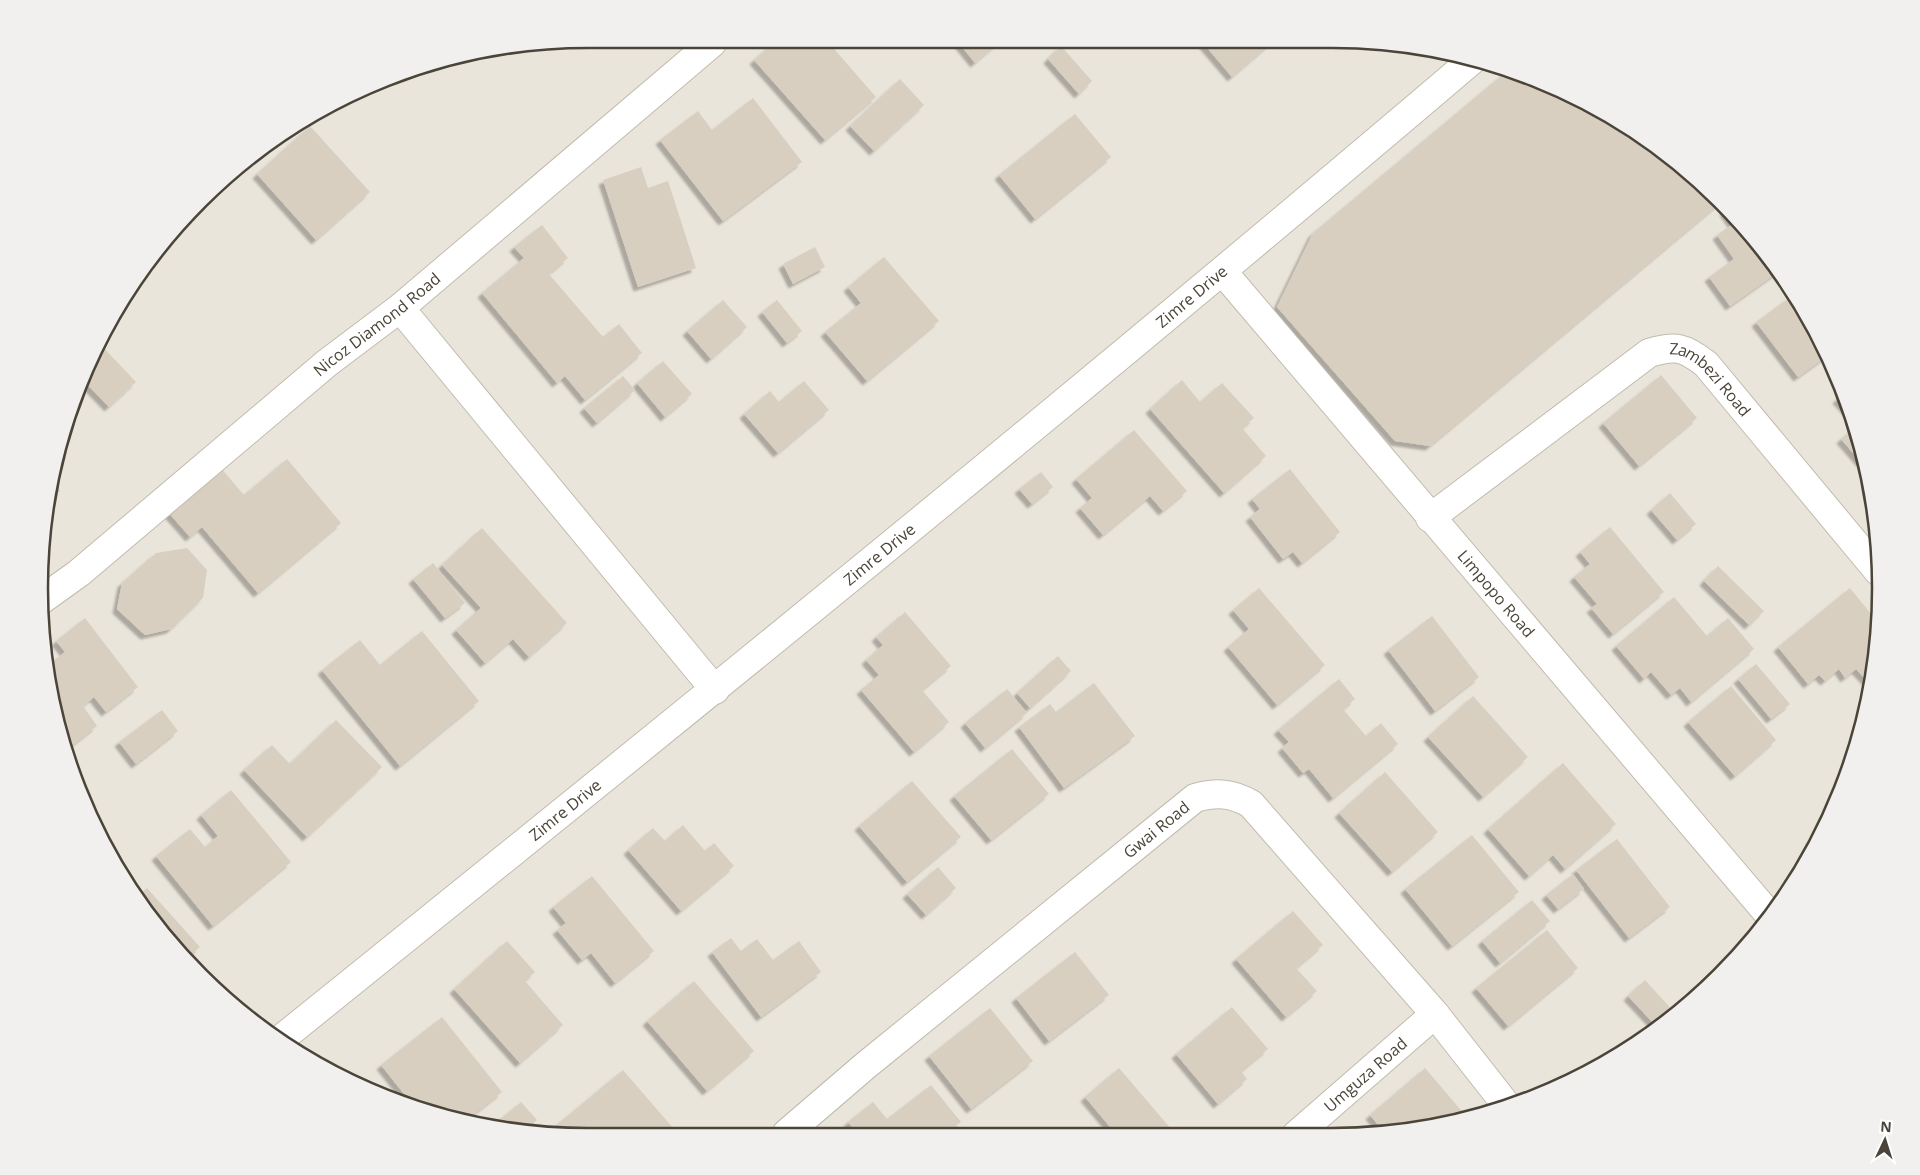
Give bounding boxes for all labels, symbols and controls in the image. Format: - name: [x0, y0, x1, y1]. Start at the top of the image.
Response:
- street label: Zimre Drive: [1151, 260, 1232, 333]
- street label: Nicoz Diamond Road: [308, 267, 445, 381]
- street label: Zambezi Road: [1669, 337, 1756, 421]
- street label: Zimre Drive: [839, 518, 920, 590]
- street label: Limpopo Road: [1453, 545, 1540, 642]
- street label: Zimre Drive: [524, 774, 606, 846]
- street label: Gwai Road: [1119, 796, 1194, 863]
- street label: Umguza Road: [1319, 1032, 1412, 1117]
- north arrow: [1860, 1115, 1910, 1165]
- text: N: [1880, 1117, 1892, 1136]

